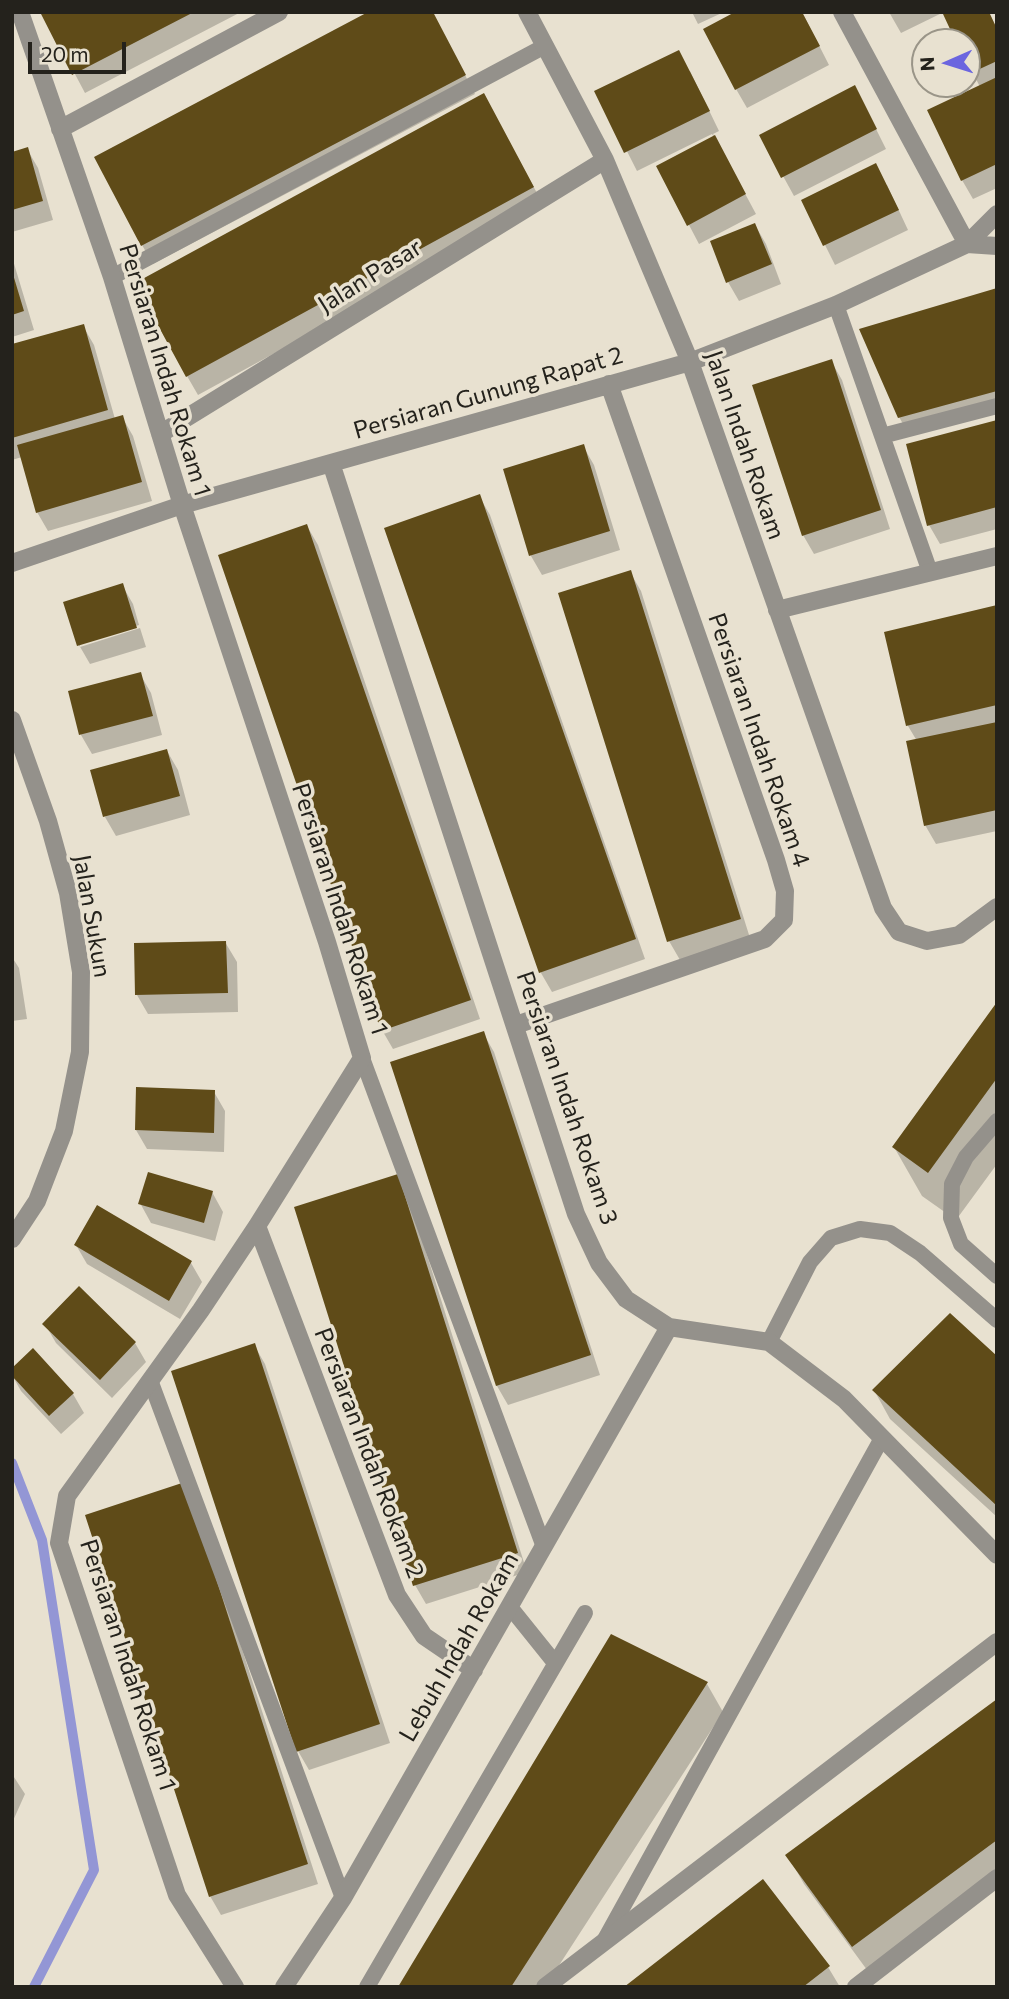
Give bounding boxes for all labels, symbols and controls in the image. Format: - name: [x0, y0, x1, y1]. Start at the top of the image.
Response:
- scale bar: [32, 28, 130, 72]
- north arrow: [911, 28, 981, 98]
- text: 20 m: [41, 41, 89, 66]
- text: N: [915, 56, 938, 72]
- street label: Jalan Pasar: [313, 233, 427, 319]
- street label: Persiaran Indah Rokam 1: [113, 240, 217, 500]
- street label: Persiaran Gunung Rapat 2: [350, 341, 626, 445]
- street label: Jalan Indah Rokam: [699, 347, 791, 543]
- street label: Persiaran Indah Rokam 4: [702, 609, 816, 871]
- street label: Persiaran Indah Rokam 1: [286, 780, 394, 1038]
- street label: Jalan Sukun: [67, 852, 117, 980]
- street label: Persiaran Indah Rokam 3: [510, 968, 624, 1228]
- street label: Persiaran Indah Rokam 2: [308, 1324, 430, 1582]
- street label: Persiaran Indah Rokam 1: [74, 1536, 182, 1794]
- street label: Lebuh Indah Rokam: [393, 1547, 525, 1747]

